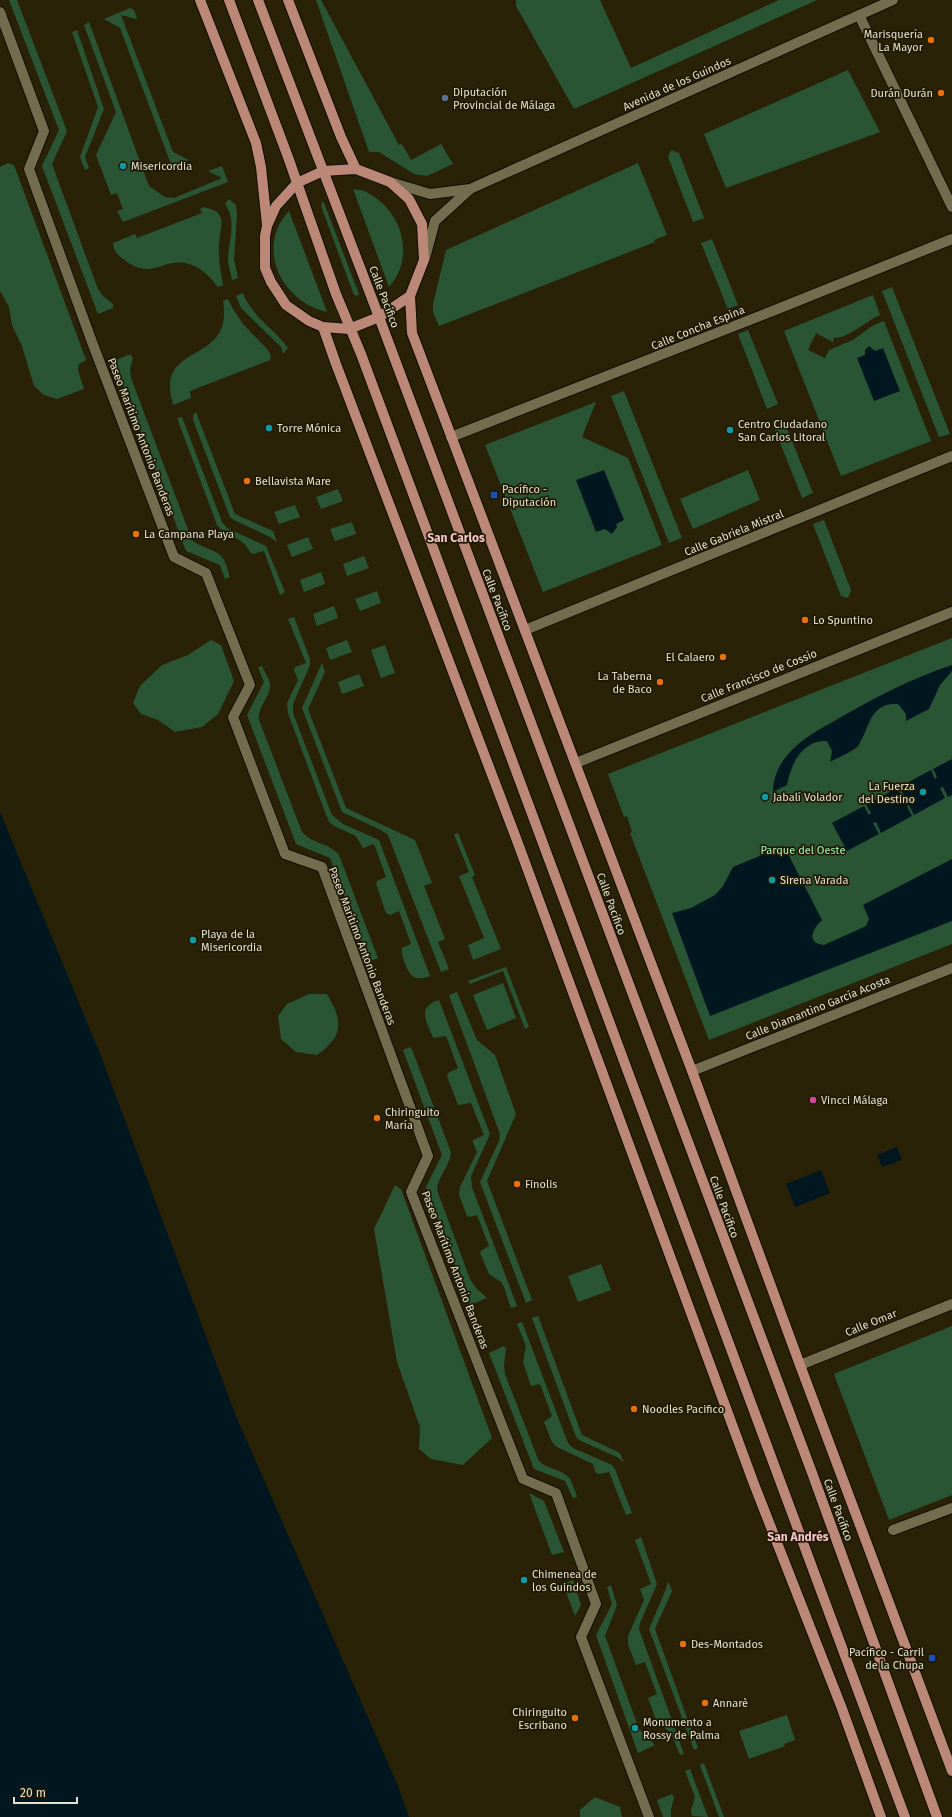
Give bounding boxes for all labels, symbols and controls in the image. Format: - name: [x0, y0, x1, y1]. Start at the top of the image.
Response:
- place label: Marisquería La Mayor: [864, 28, 924, 54]
- marker: Marisquería La Mayor: [926, 35, 936, 45]
- street label: Avenida de los Guindos: [621, 54, 733, 114]
- place label: Diputación Provincial de Málaga: [453, 86, 555, 112]
- place label: Durán Durán: [871, 87, 933, 100]
- marker: Durán Durán: [936, 88, 946, 98]
- marker: Diputación Provincial de Málaga: [440, 93, 450, 103]
- place label: Misericordia: [131, 160, 192, 173]
- marker: Misericordia: [118, 161, 128, 171]
- street label: Calle Pacífico: [366, 264, 402, 330]
- street label: Calle Concha Espina: [649, 303, 747, 353]
- street label: Paseo Marítimo Antonio Banderas: [105, 356, 177, 518]
- place label: Centro Ciudadano San Carlos Litoral: [738, 418, 827, 444]
- place label: Torre Mónica: [277, 422, 341, 435]
- marker: Torre Mónica: [264, 423, 274, 433]
- marker: Centro Ciudadano San Carlos Litoral: [725, 425, 735, 435]
- place label: Bellavista Mare: [255, 475, 331, 488]
- marker: Bellavista Mare: [242, 476, 252, 486]
- place label: Pacífico - Diputación: [502, 483, 556, 509]
- marker: Pacífico - Diputación: [489, 490, 499, 500]
- street label: Calle Gabriela Mistral: [683, 507, 785, 559]
- place label: La Campana Playa: [144, 528, 234, 541]
- marker: La Campana Playa: [131, 529, 141, 539]
- district label: San Carlos: [427, 531, 485, 545]
- street label: Calle Pacífico: [479, 567, 515, 633]
- place label: Lo Spuntino: [813, 614, 873, 627]
- marker: Lo Spuntino: [800, 615, 810, 625]
- street label: Calle Francisco de Cossío: [699, 647, 819, 705]
- place label: El Calaero: [666, 651, 715, 664]
- marker: El Calaero: [718, 652, 728, 662]
- place label: La Taberna de Baco: [597, 670, 652, 696]
- marker: La Taberna de Baco: [655, 677, 665, 687]
- place label: La Fuerza del Destino: [858, 780, 915, 806]
- marker: La Fuerza del Destino: [918, 787, 928, 797]
- place label: Jabalí Volador: [773, 791, 843, 804]
- marker: Jabalí Volador: [760, 792, 770, 802]
- park label: Parque del Oeste: [761, 844, 845, 857]
- street label: Paseo Marítimo Antonio Banderas: [326, 865, 398, 1027]
- street label: Calle Pacífico: [594, 871, 628, 937]
- place label: Sirena Varada: [780, 874, 848, 887]
- marker: Sirena Varada: [767, 875, 777, 885]
- place label: Playa de la Misericordia: [201, 928, 262, 954]
- marker: Playa de la Misericordia: [188, 935, 198, 945]
- street label: Calle Diamantino García Acosta: [744, 973, 892, 1043]
- place label: Vincci Málaga: [821, 1094, 888, 1107]
- marker: Vincci Málaga: [808, 1095, 818, 1105]
- place label: Chiringuito María: [385, 1106, 440, 1132]
- marker: Chiringuito María: [372, 1113, 382, 1123]
- street label: Calle Pacífico: [707, 1174, 741, 1240]
- place label: Finolis: [525, 1178, 557, 1191]
- marker: Finolis: [512, 1179, 522, 1189]
- street label: Paseo Marítimo Antonio Banderas: [419, 1189, 491, 1351]
- street label: Calle Omar: [843, 1306, 899, 1339]
- place label: Noodles Pacifico: [642, 1403, 724, 1416]
- marker: Noodles Pacifico: [629, 1404, 639, 1414]
- street label: Calle Pacífico: [821, 1477, 855, 1543]
- district label: San Andrés: [767, 1530, 829, 1544]
- place label: Chimenea de los Guindos: [532, 1568, 597, 1594]
- marker: Chimenea de los Guindos: [519, 1575, 529, 1585]
- place label: Des-Montados: [691, 1638, 763, 1651]
- marker: Des-Montados: [678, 1639, 688, 1649]
- place label: Pacífico - Carril de la Chupa: [849, 1646, 924, 1672]
- marker: Pacífico - Carril de la Chupa: [927, 1653, 937, 1663]
- place label: Annarè: [713, 1697, 748, 1710]
- marker: Annarè: [700, 1698, 710, 1708]
- place label: Chiringuito Escribano: [512, 1706, 567, 1732]
- marker: Chiringuito Escribano: [570, 1713, 580, 1723]
- place label: Monumento a Rossy de Palma: [643, 1716, 720, 1742]
- marker: Monumento a Rossy de Palma: [630, 1723, 640, 1733]
- scale bar: [14, 1779, 77, 1805]
- text: 20 m: [20, 1786, 46, 1800]

